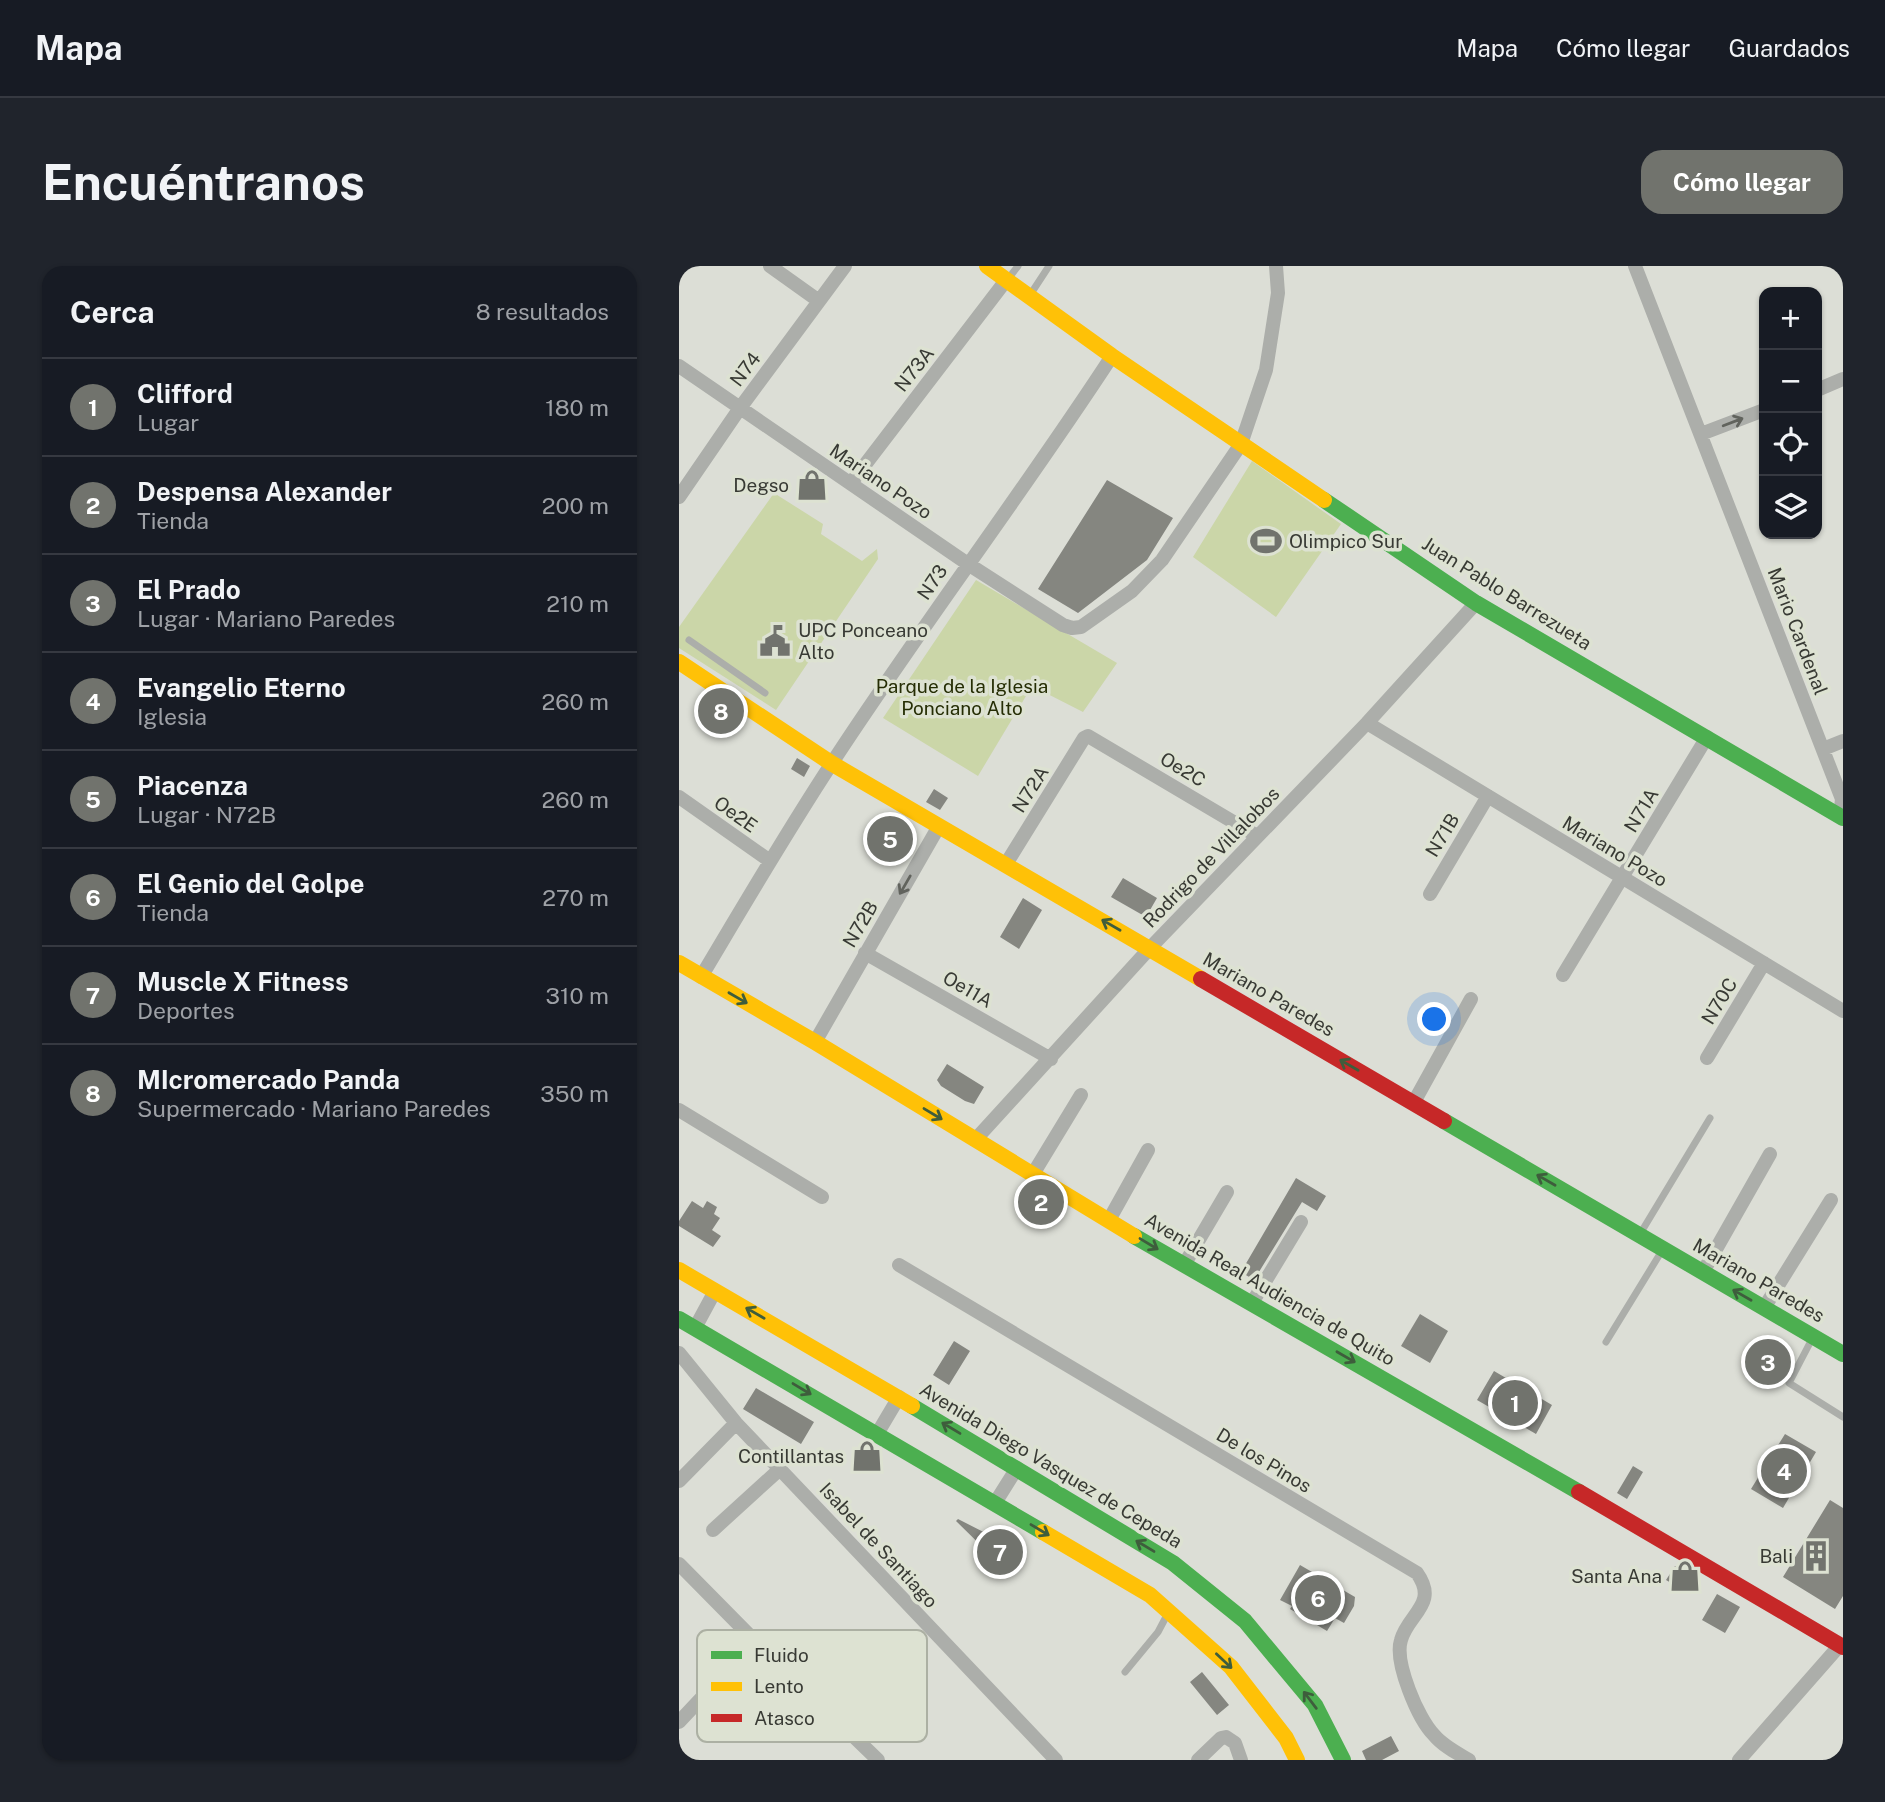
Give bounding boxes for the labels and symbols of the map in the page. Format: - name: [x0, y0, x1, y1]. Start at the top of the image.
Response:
- street label: N73A: [890, 342, 938, 396]
- street label: N74: [725, 347, 765, 390]
- one-way arrow: [1721, 415, 1743, 428]
- street label: Mariano Pozo: [826, 439, 936, 523]
- shop icon: Degso: [795, 468, 829, 502]
- place label: Degso: [733, 474, 789, 496]
- sports icon: Olimpico Sur: [1249, 524, 1283, 558]
- place label: Olimpico Sur: [1289, 530, 1403, 552]
- street label: Juan Pablo Barrezueta: [1418, 532, 1596, 654]
- street label: N73: [912, 560, 952, 604]
- street label: Mario Cardenal: [1764, 564, 1832, 698]
- place label: UPC Ponceano Alto: [798, 619, 928, 663]
- public building icon: UPC Ponceano Alto: [758, 624, 792, 658]
- park label: Parque de la Iglesia Ponciano Alto: [876, 675, 1048, 719]
- pin: 8: [698, 685, 744, 737]
- street label: Oe2C: [1156, 747, 1210, 791]
- street label: N72A: [1007, 762, 1053, 816]
- street label: Rodrigo de Villalobos: [1138, 782, 1284, 932]
- street label: N71A: [1619, 784, 1663, 836]
- street label: Oe2E: [710, 791, 762, 837]
- street label: N71B: [1421, 809, 1463, 861]
- street label: Mariano Pozo: [1559, 811, 1671, 891]
- pin: 5: [867, 813, 913, 865]
- one-way arrow: [897, 875, 911, 895]
- street label: N72B: [838, 897, 882, 951]
- one-way arrow: [1101, 918, 1121, 932]
- street label: Mariano Paredes: [1199, 947, 1339, 1041]
- street label: Oe11A: [939, 966, 997, 1012]
- street label: N70C: [1697, 974, 1741, 1028]
- one-way arrow: [727, 991, 747, 1005]
- your location: [1417, 1002, 1451, 1036]
- one-way arrow: [1340, 1057, 1360, 1071]
- one-way arrow: [923, 1107, 943, 1121]
- one-way arrow: [1536, 1172, 1556, 1186]
- pin: 2: [1018, 1176, 1064, 1228]
- street label: Avenida Real Audiencia de Quito: [1141, 1208, 1399, 1370]
- street label: Mariano Paredes: [1689, 1233, 1829, 1327]
- one-way arrow: [1138, 1237, 1158, 1251]
- one-way arrow: [1732, 1288, 1752, 1302]
- one-way arrow: [745, 1306, 765, 1320]
- pin: 3: [1745, 1336, 1791, 1388]
- one-way arrow: [1336, 1350, 1356, 1364]
- pin: 1: [1492, 1377, 1538, 1429]
- street label: Avenida Diego Vasquez de Cepeda: [916, 1378, 1186, 1552]
- one-way arrow: [791, 1382, 811, 1396]
- one-way arrow: [941, 1421, 961, 1435]
- street label: De los Pinos: [1213, 1423, 1315, 1497]
- shop icon: Contillantas: [850, 1439, 884, 1473]
- place label: Contillantas: [738, 1445, 844, 1467]
- pin: 4: [1761, 1445, 1807, 1497]
- street label: Isabel de Santiago: [815, 1478, 943, 1612]
- one-way arrow: [1029, 1524, 1050, 1537]
- pin: 7: [977, 1526, 1023, 1578]
- one-way arrow: [1136, 1539, 1156, 1553]
- building icon: Bali: [1799, 1539, 1833, 1573]
- place label: Bali: [1759, 1545, 1793, 1567]
- shop icon: Santa Ana: [1668, 1559, 1702, 1593]
- place label: Santa Ana: [1571, 1565, 1662, 1587]
- pin: 6: [1295, 1572, 1341, 1624]
- legend: [697, 1630, 927, 1742]
- text: Fluido: [754, 1644, 809, 1666]
- one-way arrow: [1215, 1653, 1232, 1670]
- text: Lento: [754, 1675, 804, 1697]
- one-way arrow: [1303, 1691, 1318, 1710]
- text: Atasco: [754, 1707, 815, 1729]

